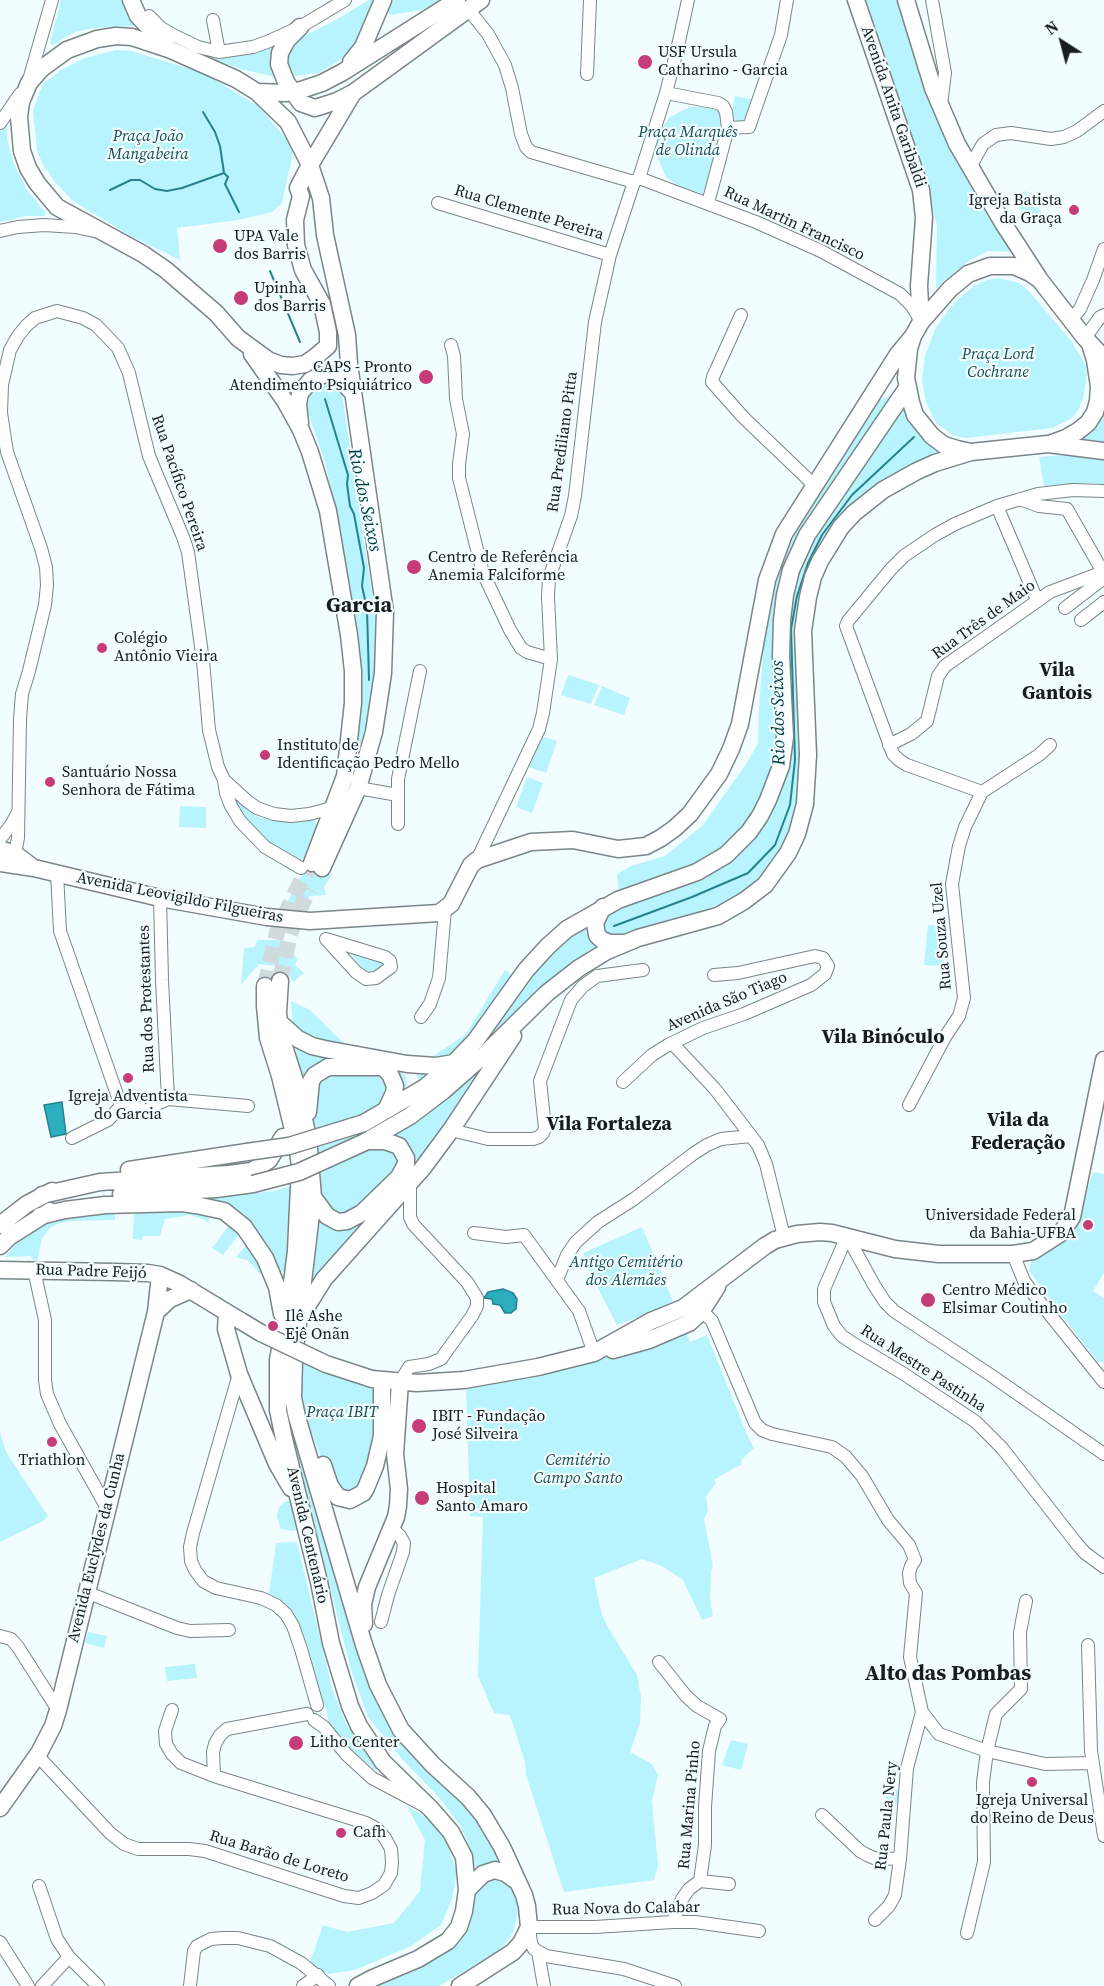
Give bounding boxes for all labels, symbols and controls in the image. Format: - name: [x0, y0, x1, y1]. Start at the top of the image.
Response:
- north arrow: [1032, 12, 1092, 72]
- text: N: [1040, 15, 1063, 40]
- street label: Avenida Anita Garibaldi: [856, 24, 930, 190]
- place label: USF Ursula Catharino - Garcia: [658, 43, 788, 81]
- marker: USF Ursula Catharino - Garcia: [636, 53, 654, 71]
- park label: Praça Marquês de Olinda: [638, 123, 738, 161]
- park label: Praça João Mangabeira: [107, 127, 189, 165]
- street label: Rua Clemente Pereira: [452, 181, 606, 245]
- street label: Rua Martin Francisco: [720, 183, 868, 265]
- place label: Igreja Batista da Graça: [969, 191, 1062, 229]
- marker: Igreja Batista da Graça: [1067, 203, 1081, 217]
- place label: UPA Vale dos Barris: [234, 227, 306, 265]
- marker: UPA Vale dos Barris: [211, 237, 229, 255]
- place label: Upinha dos Barris: [254, 279, 326, 317]
- marker: Upinha dos Barris: [232, 289, 250, 307]
- park label: Praça Lord Cochrane: [962, 345, 1034, 383]
- place label: CAPS - Pronto Atendimento Psiquiátrico: [229, 358, 412, 396]
- marker: CAPS - Pronto Atendimento Psiquiátrico: [417, 368, 435, 386]
- street label: Rua Prediliano Pitta: [544, 370, 582, 514]
- street label: Rua Pacífico Pereira: [147, 412, 211, 554]
- water label: Rio dos Seixos: [343, 446, 385, 554]
- place label: Centro de Referência Anemia Falciforme: [428, 548, 578, 586]
- marker: Centro de Referência Anemia Falciforme: [405, 558, 423, 576]
- street label: Rua Três de Maio: [929, 576, 1039, 664]
- district label: Garcia: [326, 593, 392, 619]
- place label: Colégio Antônio Vieira: [114, 629, 218, 667]
- marker: Colégio Antônio Vieira: [95, 641, 109, 655]
- district label: Vila Gantois: [1022, 659, 1092, 706]
- water label: Rio dos Seixos: [767, 660, 791, 766]
- place label: Instituto de Identificação Pedro Mello: [277, 736, 459, 774]
- marker: Instituto de Identificação Pedro Mello: [258, 748, 272, 762]
- place label: Santuário Nossa Senhora de Fátima: [62, 763, 195, 801]
- marker: Santuário Nossa Senhora de Fátima: [43, 775, 57, 789]
- street label: Avenida Leovigildo Filgueiras: [75, 869, 285, 927]
- street label: Rua Souza Uzel: [928, 881, 956, 991]
- street label: Rua dos Protestantes: [135, 925, 159, 1073]
- street label: Avenida São Tiago: [664, 968, 790, 1036]
- district label: Vila Binóculo: [821, 1026, 945, 1050]
- marker: Igreja Adventista do Garcia: [121, 1071, 135, 1085]
- place label: Igreja Adventista do Garcia: [68, 1087, 188, 1125]
- district label: Vila da Federação: [971, 1109, 1065, 1156]
- district label: Vila Fortaleza: [546, 1113, 672, 1137]
- place label: Universidade Federal da Bahia-UFBA: [925, 1206, 1076, 1244]
- marker: Universidade Federal da Bahia-UFBA: [1081, 1218, 1095, 1232]
- park label: Antigo Cemitério dos Alemães: [569, 1253, 683, 1291]
- street label: Rua Padre Feijó: [35, 1260, 147, 1284]
- place label: Centro Médico Elsimar Coutinho: [942, 1281, 1067, 1319]
- marker: Centro Médico Elsimar Coutinho: [919, 1291, 937, 1309]
- place label: Ilê Ashe Ejê Onãn: [285, 1307, 350, 1345]
- marker: Ilê Ashe Ejê Onãn: [266, 1319, 280, 1333]
- street label: Rua Mestre Pastinha: [856, 1321, 990, 1417]
- park label: Praça IBIT: [306, 1403, 378, 1423]
- place label: IBIT - Fundação José Silveira: [432, 1407, 545, 1445]
- marker: IBIT - Fundação José Silveira: [410, 1417, 428, 1435]
- marker: Triathlon: [45, 1435, 59, 1449]
- place label: Triathlon: [19, 1451, 85, 1471]
- street label: Avenida Euclydes da Cunha: [64, 1451, 130, 1645]
- park label: Cemitério Campo Santo: [533, 1451, 623, 1489]
- street label: Avenida Centenário: [282, 1465, 332, 1605]
- place label: Hospital Santo Amaro: [436, 1479, 528, 1517]
- marker: Hospital Santo Amaro: [413, 1489, 431, 1507]
- district label: Alto das Pombas: [865, 1661, 1031, 1687]
- place label: Litho Center: [310, 1733, 400, 1753]
- marker: Litho Center: [287, 1734, 305, 1752]
- street label: Rua Marina Pinho: [675, 1740, 705, 1870]
- street label: Rua Paula Nery: [872, 1760, 902, 1872]
- marker: Igreja Universal do Reino de Deus: [1025, 1775, 1039, 1789]
- place label: Igreja Universal do Reino de Deus: [970, 1791, 1094, 1829]
- place label: Cafh: [353, 1823, 386, 1843]
- marker: Cafh: [334, 1826, 348, 1840]
- street label: Rua Barão de Loreto: [207, 1827, 351, 1887]
- street label: Rua Nova do Calabar: [552, 1898, 700, 1920]

